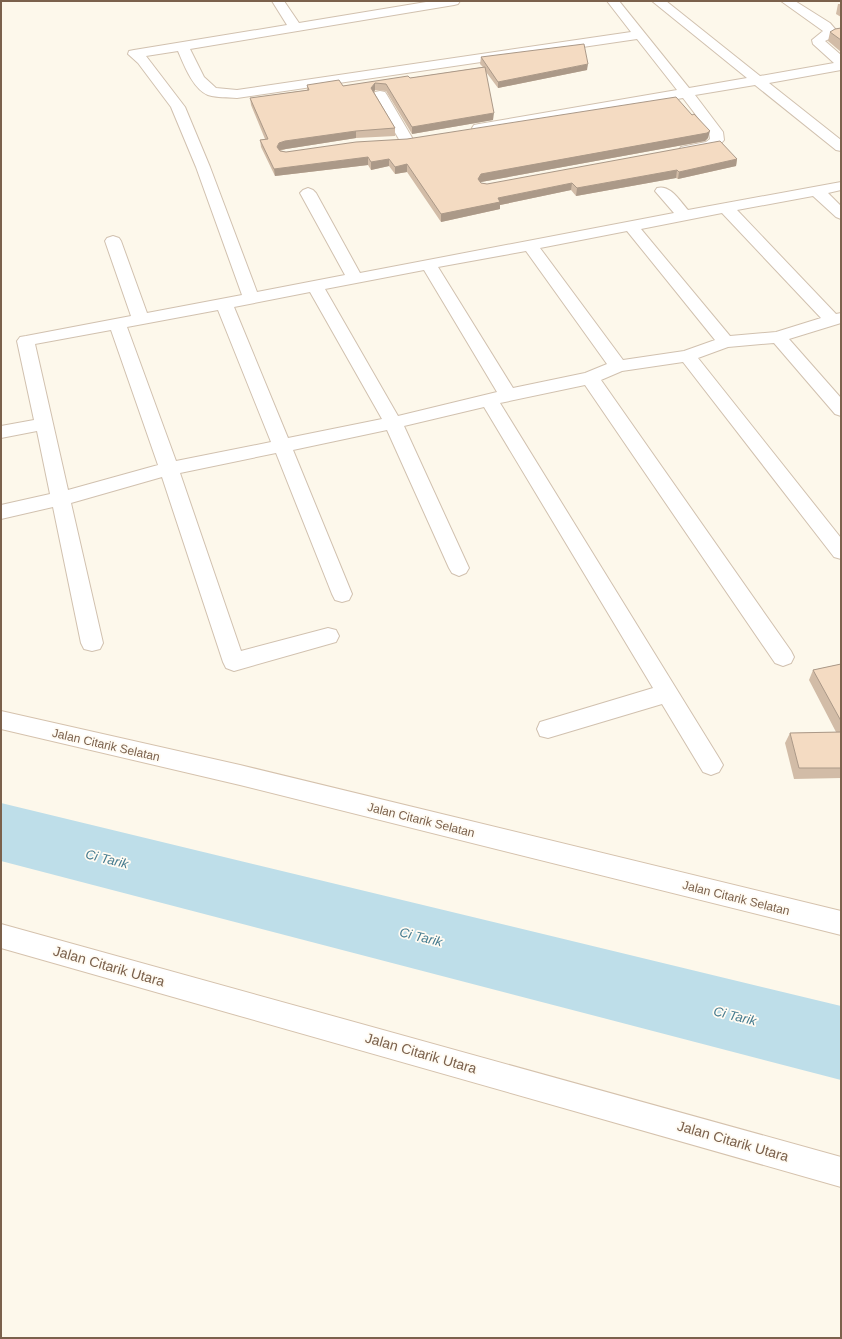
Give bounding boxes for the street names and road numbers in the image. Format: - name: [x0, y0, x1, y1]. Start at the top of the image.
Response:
- street label: Jalan Citarik Selatan: [51, 726, 161, 764]
- street label: Jalan Citarik Selatan: [366, 800, 476, 840]
- street label: Jalan Citarik Selatan: [681, 878, 791, 918]
- street label: Jalan Citarik Utara: [51, 942, 167, 990]
- street label: Jalan Citarik Utara: [363, 1029, 479, 1077]
- street label: Jalan Citarik Utara: [675, 1117, 791, 1165]

